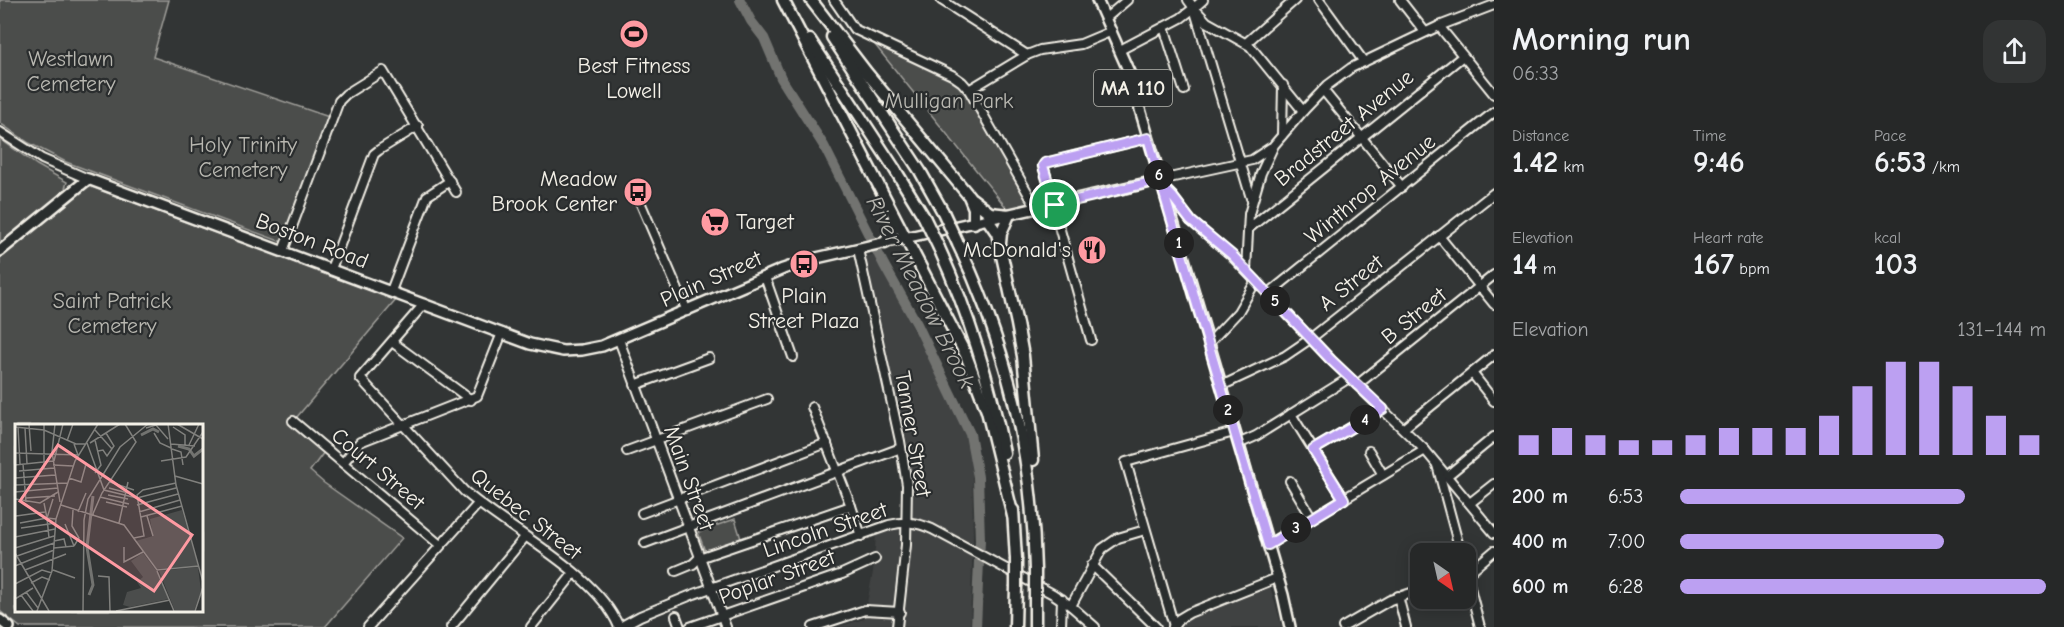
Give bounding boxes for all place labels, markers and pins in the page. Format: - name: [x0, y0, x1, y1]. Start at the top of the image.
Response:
- sports icon: Best Fitness Lowell: [618, 18, 650, 50]
- place label: Best Fitness Lowell: [578, 53, 690, 104]
- pin: 6: [1144, 160, 1174, 190]
- place label: Meadow Brook Center: [492, 166, 617, 217]
- bus stop icon: Meadow Brook Center: [622, 176, 654, 208]
- pin: [1029, 179, 1080, 230]
- supermarket icon: Target: [699, 206, 731, 238]
- place label: Target: [736, 209, 795, 235]
- pin: 1: [1164, 228, 1194, 258]
- restaurant icon: McDonald's: [1076, 234, 1108, 266]
- place label: McDonald's: [963, 237, 1071, 263]
- bus stop icon: Plain Street Plaza: [788, 248, 820, 280]
- place label: Plain Street Plaza: [748, 283, 860, 334]
- pin: 5: [1260, 286, 1290, 316]
- pin: 2: [1213, 395, 1243, 425]
- pin: 4: [1350, 405, 1380, 435]
- pin: 3: [1281, 513, 1311, 543]

